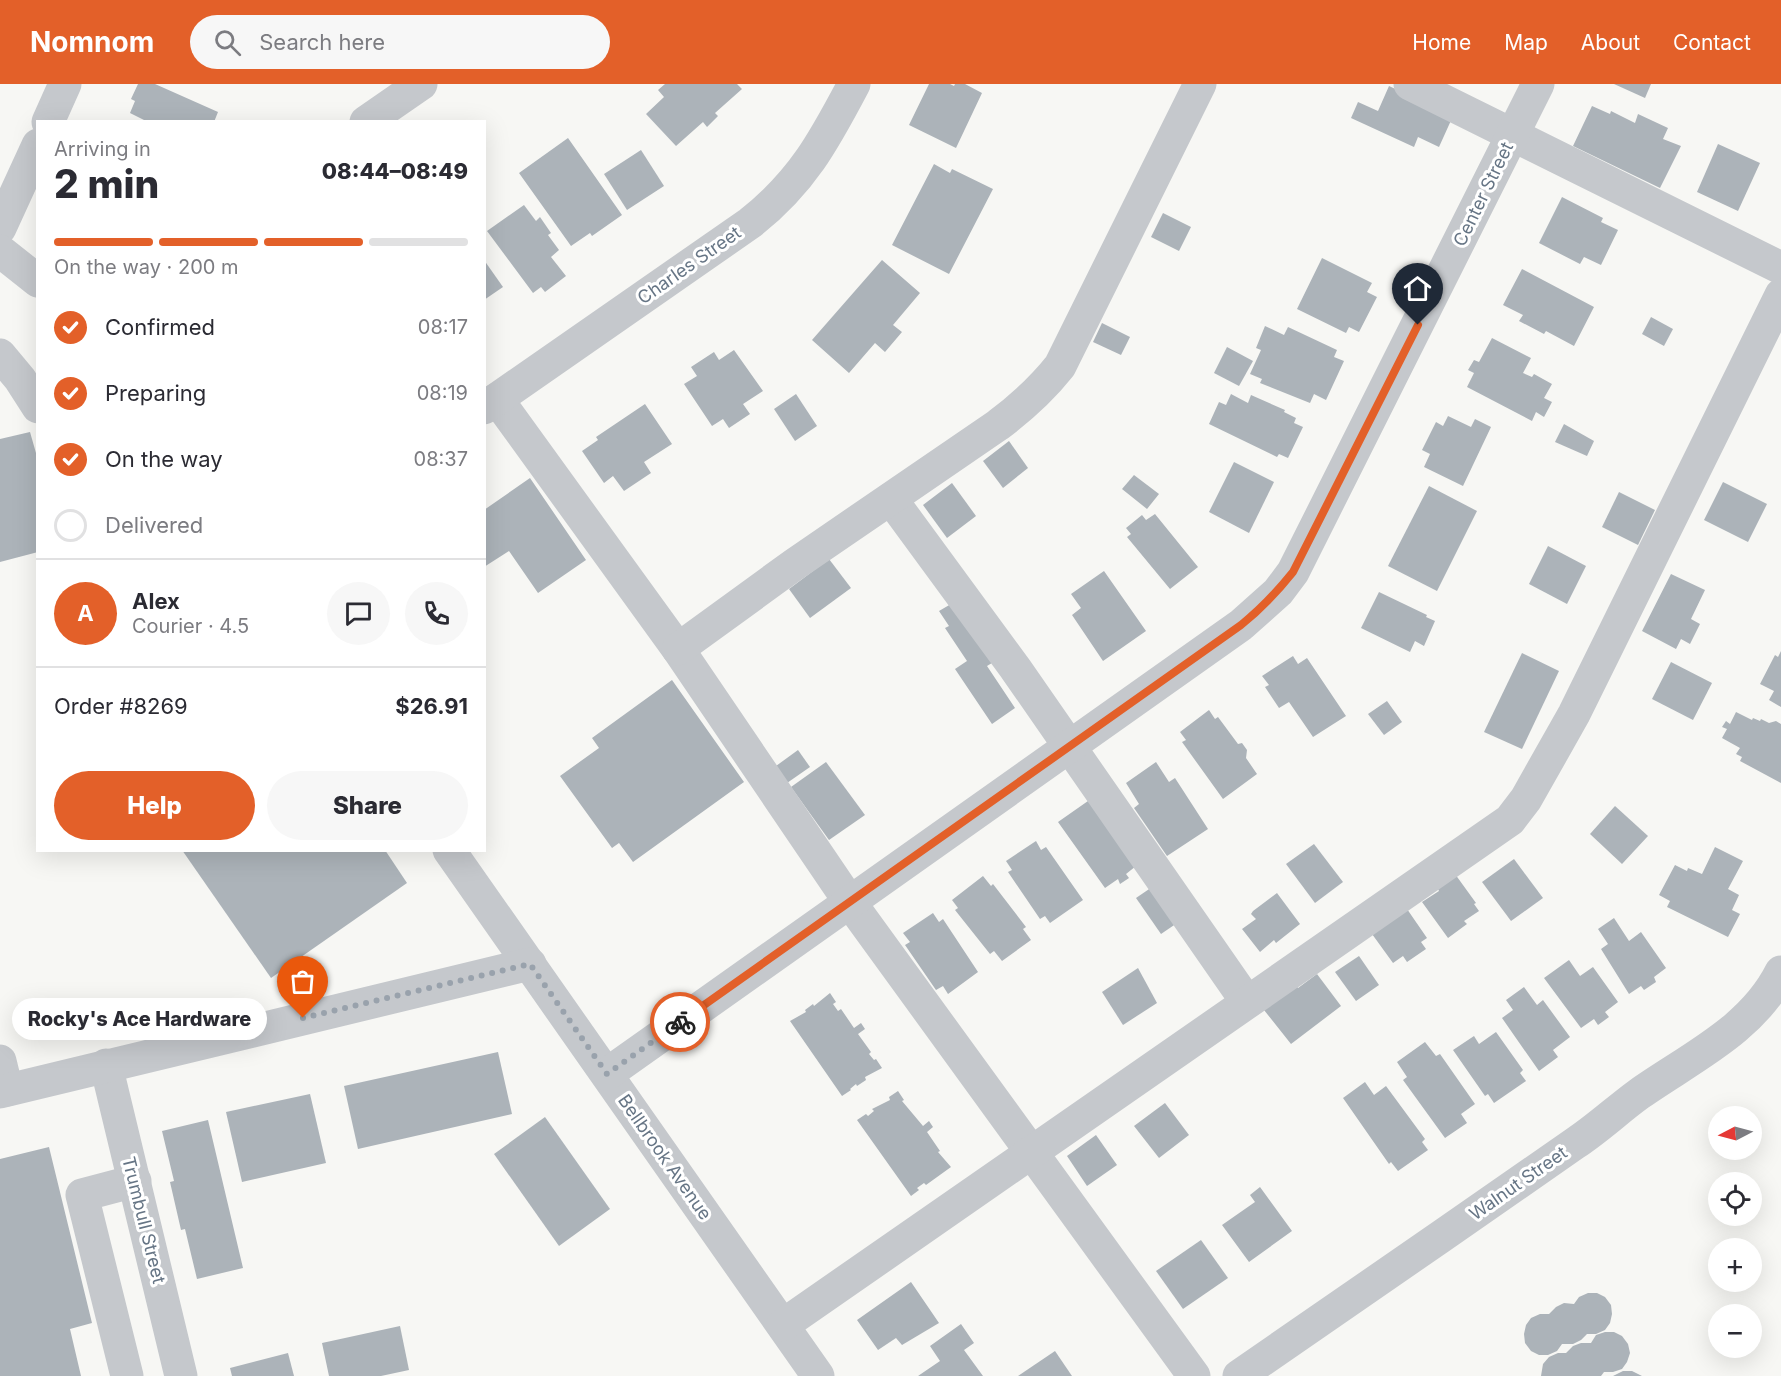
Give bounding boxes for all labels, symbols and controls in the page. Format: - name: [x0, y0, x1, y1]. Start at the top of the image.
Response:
- search box: [190, 15, 610, 69]
- text: Nomnom: [30, 25, 154, 59]
- icon: search: [211, 26, 244, 59]
- text: Search here: [259, 29, 385, 55]
- text: Home: [1412, 30, 1471, 55]
- text: Map: [1504, 30, 1548, 55]
- text: About: [1581, 30, 1640, 55]
- text: Contact: [1673, 30, 1751, 55]
- text: Arriving in: [54, 137, 151, 161]
- street label: Center Street: [1449, 138, 1517, 249]
- text: 08:44–08:49: [322, 158, 468, 184]
- text: 2 min: [54, 160, 159, 207]
- street label: Charles Street: [633, 222, 745, 308]
- text: On the way · 200 m: [54, 255, 239, 279]
- pin: [1392, 263, 1443, 325]
- icon: home: [1401, 272, 1434, 305]
- icon: check: [54, 311, 87, 344]
- text: Confirmed: [105, 314, 215, 340]
- text: 08:17: [418, 315, 468, 339]
- icon: check: [54, 377, 87, 410]
- text: Preparing: [105, 380, 206, 406]
- text: 08:19: [417, 381, 468, 405]
- icon: check: [54, 443, 87, 476]
- text: On the way: [105, 446, 223, 472]
- text: 08:37: [414, 447, 468, 471]
- text: Delivered: [105, 512, 203, 538]
- button: chat: [327, 582, 390, 645]
- button: phone: [405, 582, 468, 645]
- text: Alex: [132, 588, 180, 614]
- text: A: [77, 600, 94, 626]
- text: Courier · 4.5: [132, 614, 249, 638]
- text: Order #8269: [54, 693, 188, 719]
- text: $26.91: [395, 693, 468, 719]
- button: Help: [54, 771, 255, 840]
- button: Share: [267, 771, 468, 840]
- pin: [277, 956, 328, 1018]
- icon: bag: [286, 965, 319, 998]
- courier: [650, 992, 710, 1052]
- callout: Rocky's Ace Hardware: [12, 997, 267, 1039]
- icon: bike: [664, 1006, 697, 1039]
- text: Rocky's Ace Hardware: [28, 1007, 251, 1031]
- street label: Bellbrook Avenue: [614, 1090, 716, 1224]
- north arrow: [1708, 1106, 1762, 1160]
- map controls: [1708, 1106, 1762, 1358]
- street label: Walnut Street: [1465, 1142, 1571, 1224]
- street label: Trumbull Street: [118, 1154, 170, 1286]
- button: locate: [1708, 1172, 1762, 1226]
- button: +: [1708, 1238, 1762, 1292]
- button: −: [1708, 1304, 1762, 1358]

